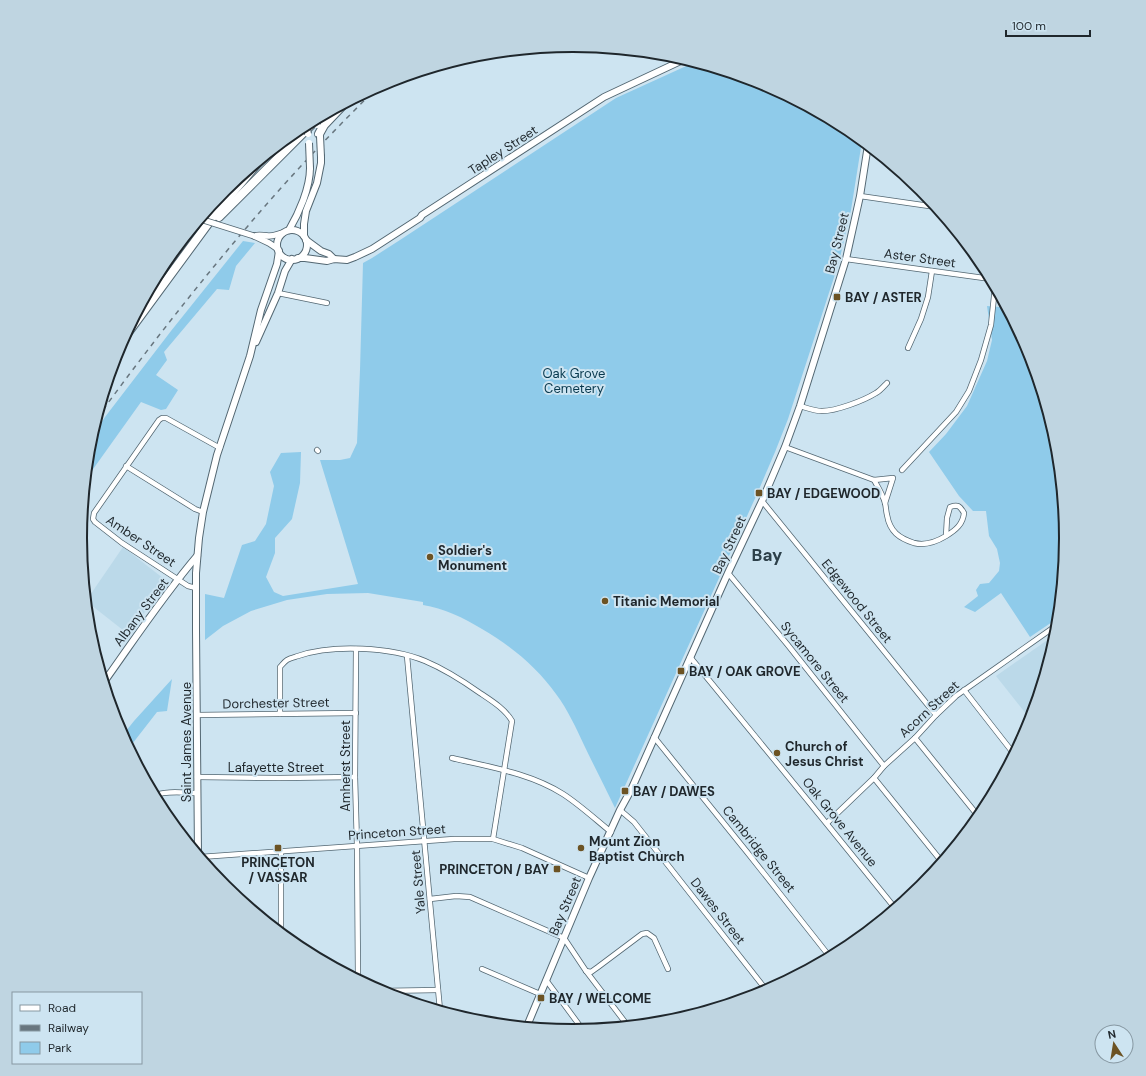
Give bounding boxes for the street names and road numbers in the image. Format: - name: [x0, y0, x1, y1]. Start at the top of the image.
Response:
- street label: Tapley Street: [465, 121, 541, 179]
- street label: Bay Street: [821, 211, 853, 275]
- street label: Aster Street: [883, 245, 957, 271]
- street label: Amber Street: [103, 511, 179, 571]
- street label: Bay Street: [708, 513, 750, 577]
- street label: Edgewood Street: [818, 556, 896, 646]
- street label: Albany Street: [110, 574, 172, 650]
- street label: Sycamore Street: [777, 618, 853, 706]
- street label: Acorn Street: [895, 677, 963, 741]
- street label: Saint James Avenue: [178, 682, 195, 802]
- street label: Dorchester Street: [222, 694, 330, 712]
- street label: Amherst Street: [337, 720, 354, 812]
- street label: Lafayette Street: [228, 759, 324, 776]
- street label: Oak Grove Avenue: [799, 774, 881, 870]
- street label: Cambridge Street: [719, 802, 799, 896]
- street label: Princeton Street: [348, 820, 446, 844]
- street label: Yale Street: [407, 849, 429, 915]
- street label: Bay Street: [545, 874, 585, 938]
- street label: Dawes Street: [687, 874, 749, 948]

